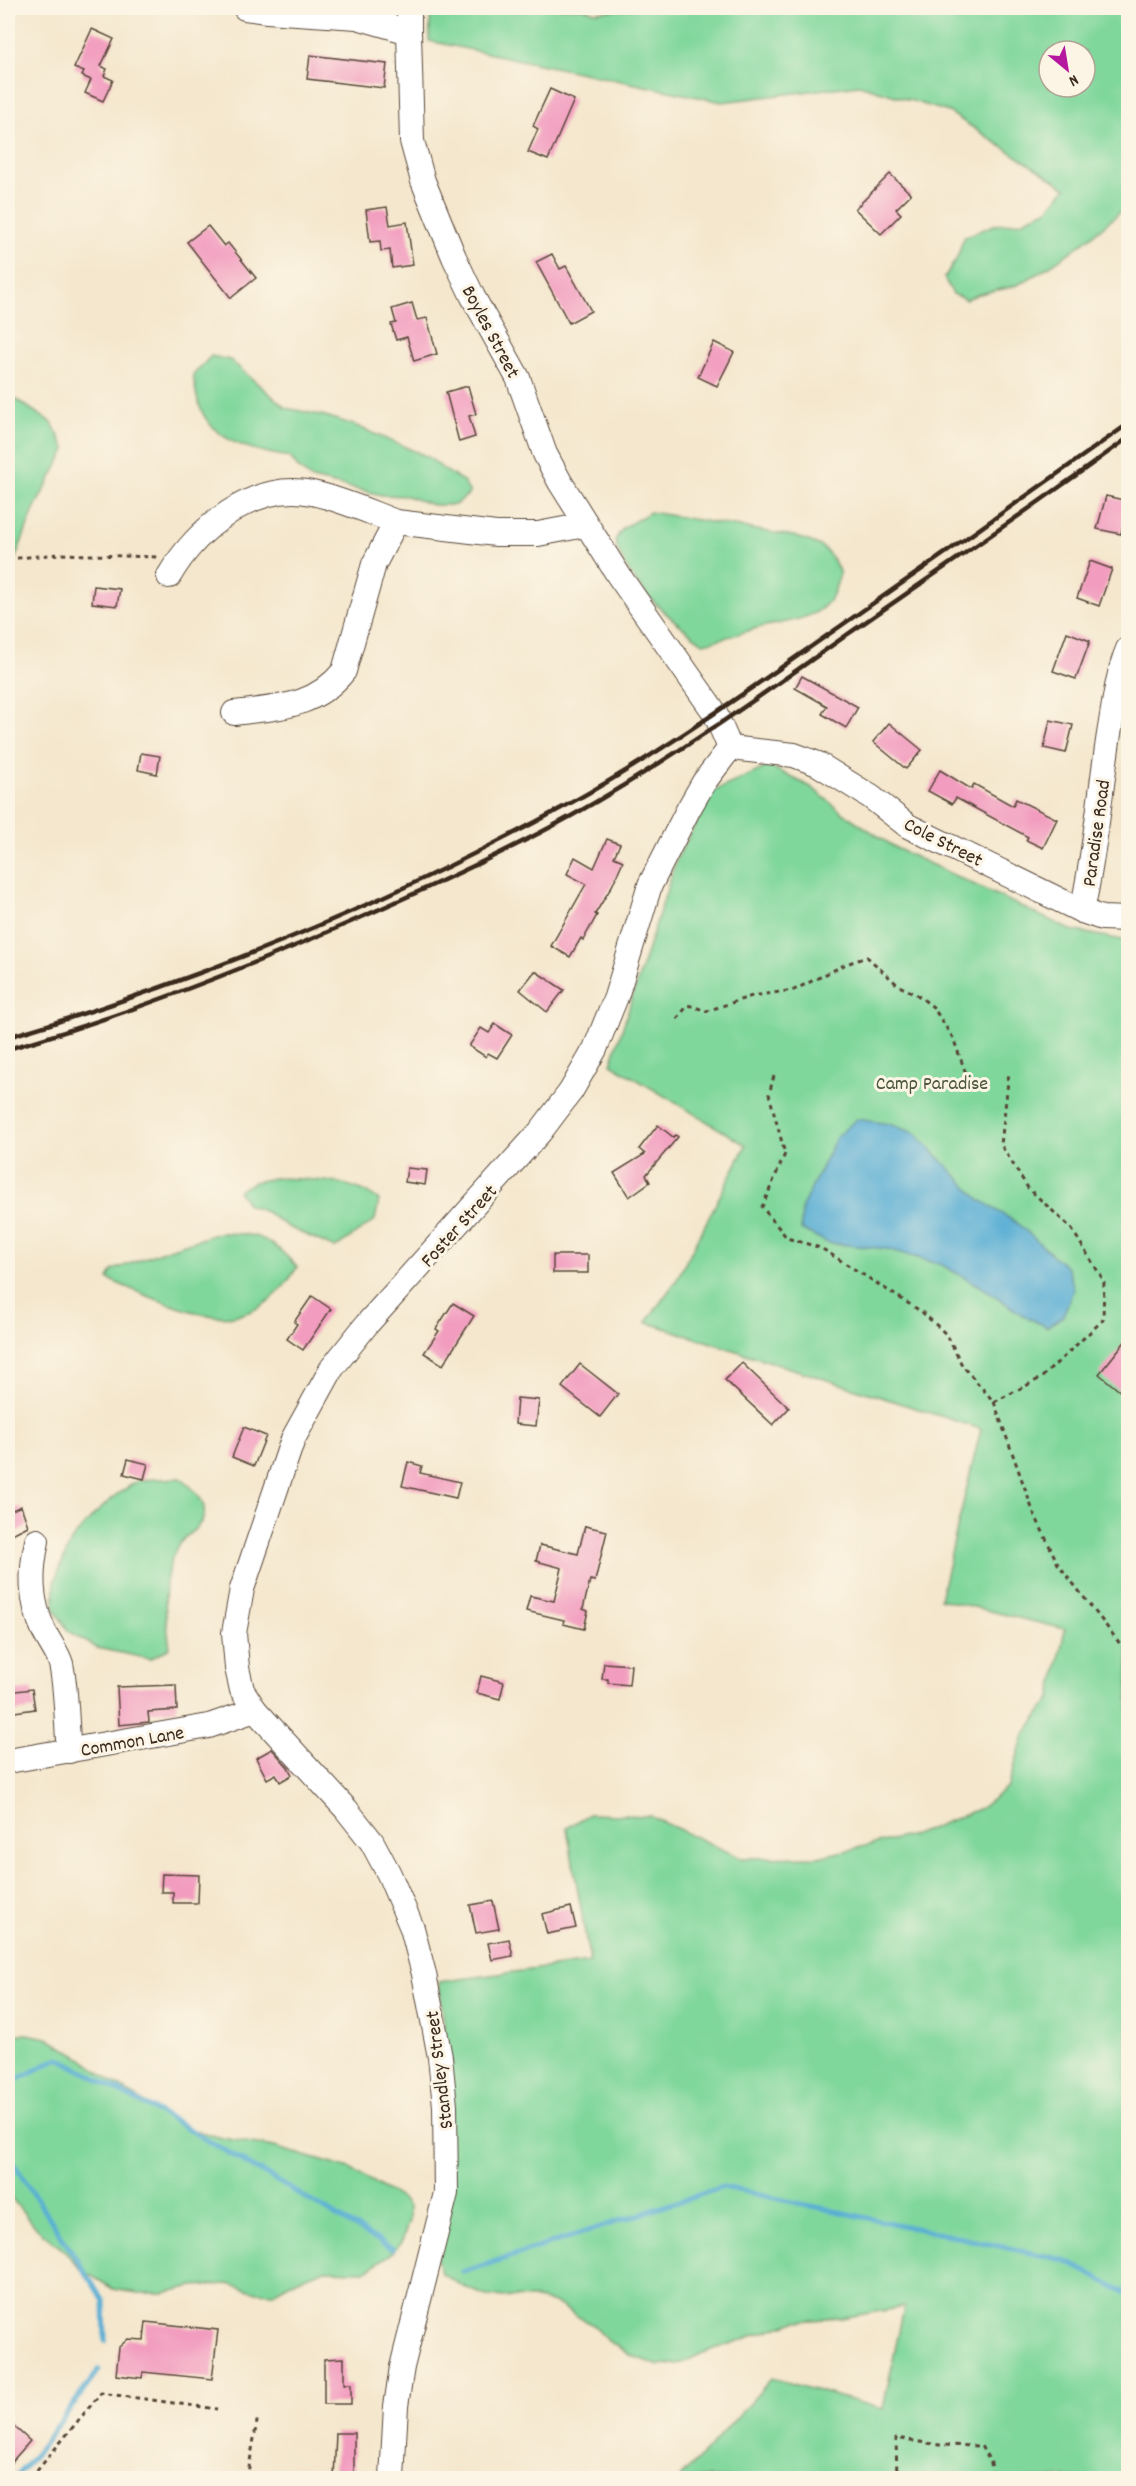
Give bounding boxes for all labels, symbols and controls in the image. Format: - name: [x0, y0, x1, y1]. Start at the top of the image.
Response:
- north arrow: [1037, 39, 1097, 99]
- text: N: [1064, 68, 1082, 92]
- street label: Boyles Street: [453, 281, 526, 384]
- street label: Paradise Road: [1077, 778, 1119, 889]
- street label: Cole Street: [898, 812, 987, 876]
- park label: Camp Paradise: [876, 1071, 988, 1099]
- street label: Foster Street: [415, 1179, 505, 1275]
- street label: Common Lane: [79, 1720, 187, 1766]
- street label: Standley Street: [420, 2009, 462, 2130]

